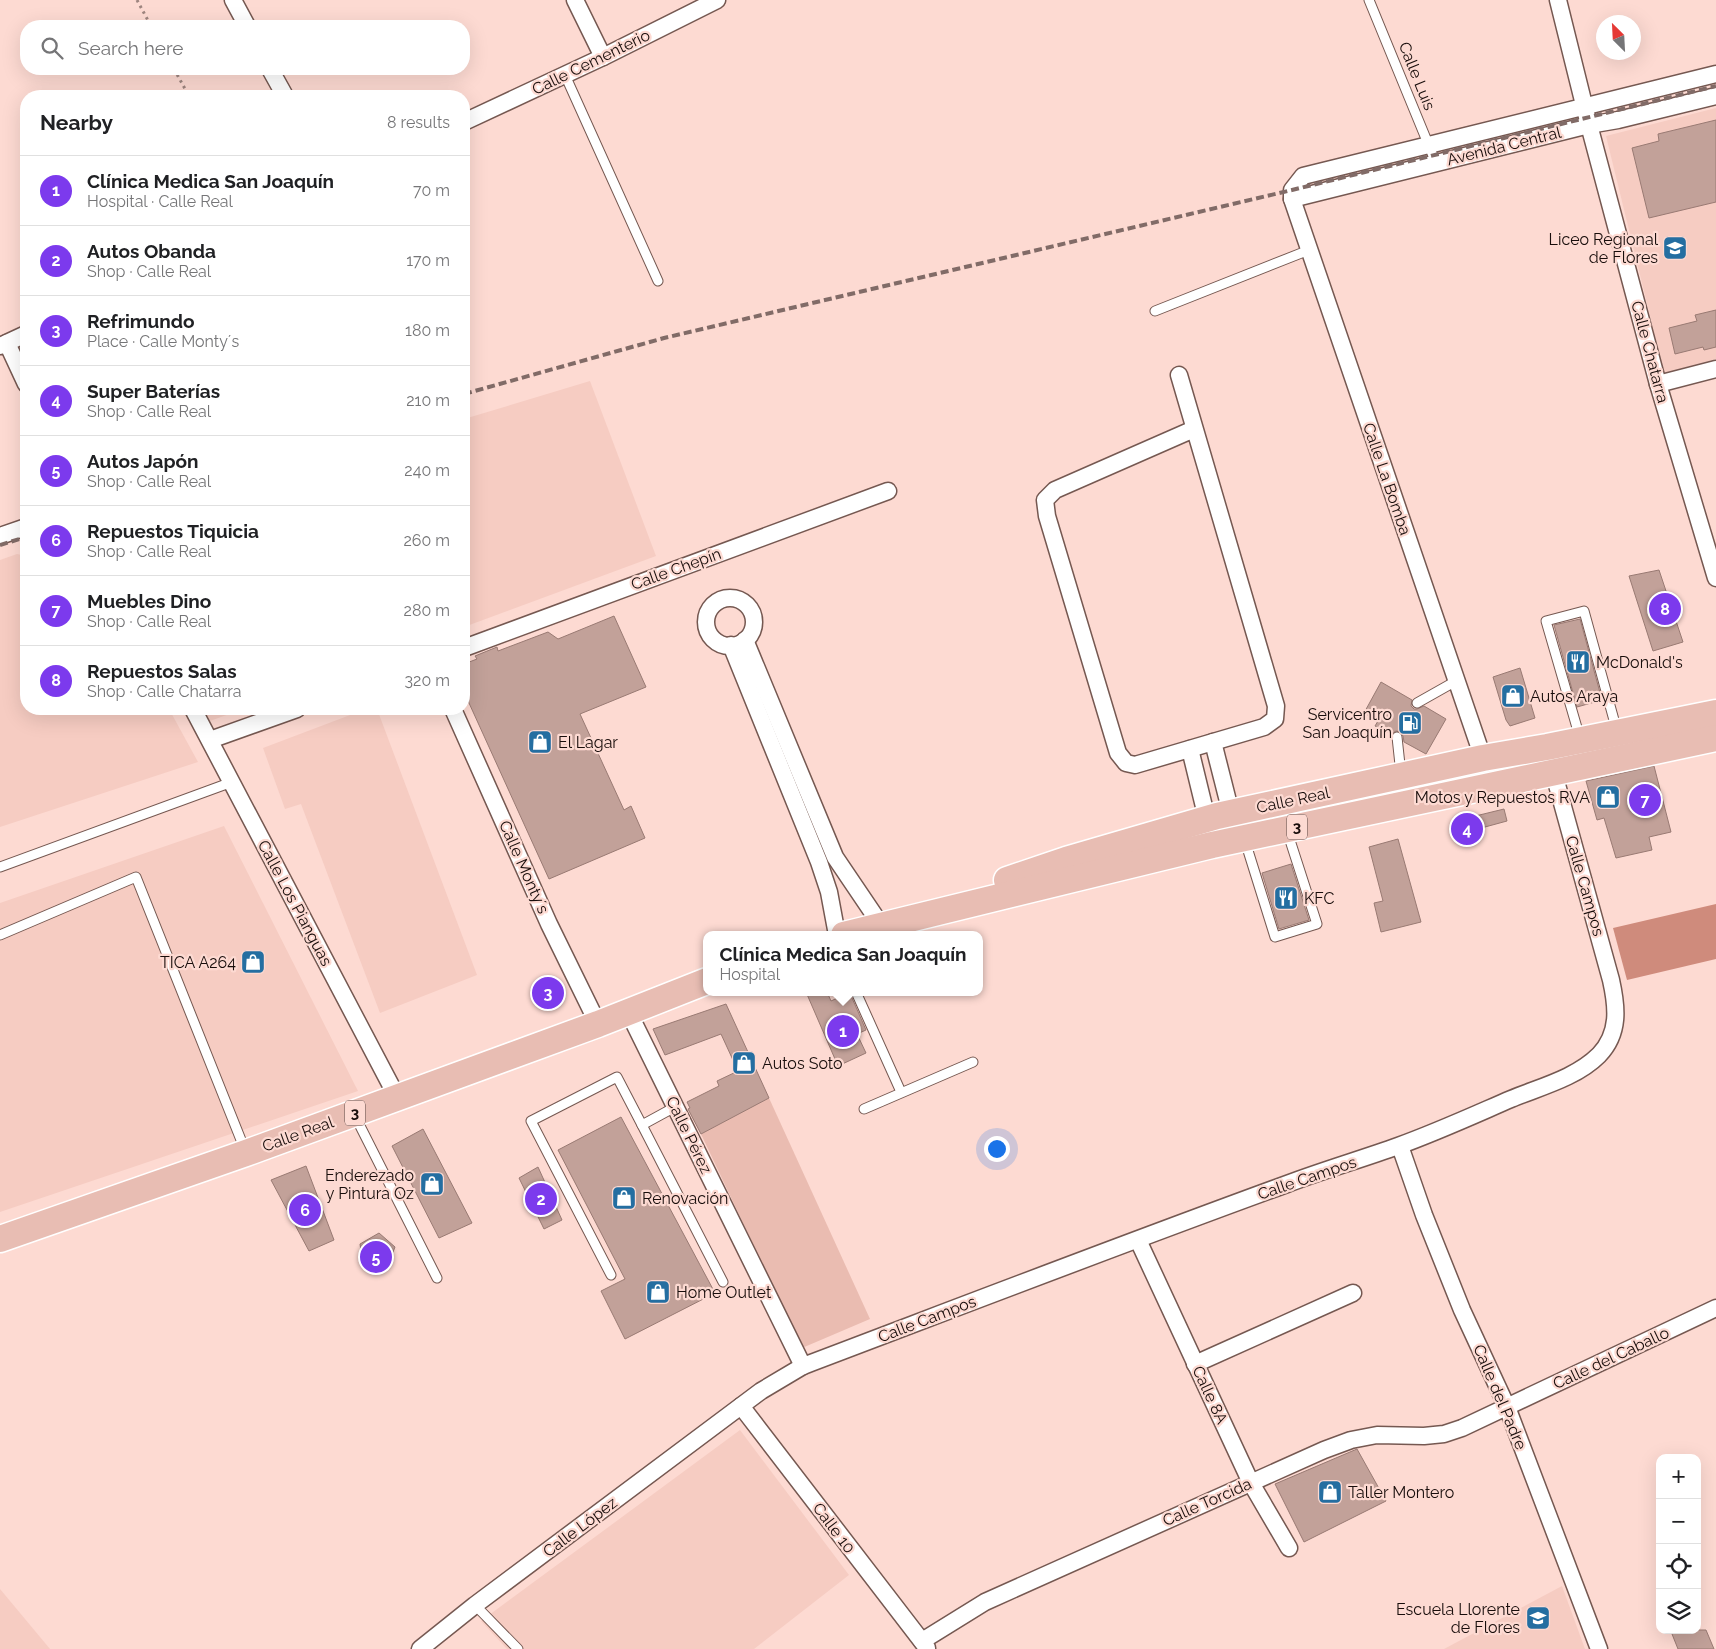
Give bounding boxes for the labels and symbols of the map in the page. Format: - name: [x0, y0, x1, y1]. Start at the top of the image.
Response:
- north arrow: [1596, 15, 1641, 60]
- street label: Calle Cementerio: [529, 25, 653, 99]
- street label: Calle Luis: [1395, 39, 1439, 113]
- street label: Avenida Central: [1445, 122, 1564, 169]
- place label: Liceo Regional de Flores: [1549, 230, 1659, 267]
- school or university icon: Liceo Regional de Flores: [1662, 235, 1688, 261]
- street label: Calle Chatarra: [1627, 299, 1673, 405]
- street label: Calle La Bomba: [1359, 420, 1415, 538]
- street label: Calle Chepín: [628, 544, 724, 594]
- pin: 8: [1649, 590, 1681, 628]
- restaurant icon: McDonald's: [1565, 649, 1591, 675]
- place label: McDonald's: [1596, 653, 1683, 672]
- shop icon: Autos Araya: [1500, 683, 1526, 709]
- place label: Autos Araya: [1530, 687, 1618, 706]
- place label: Servicentro San Joaquín: [1303, 705, 1392, 742]
- fuel station icon: Servicentro San Joaquín: [1397, 710, 1423, 736]
- shop icon: El Lagar: [527, 729, 553, 755]
- place label: El Lagar: [558, 733, 618, 752]
- pin: 7: [1629, 781, 1661, 819]
- street label: Calle Real: [1255, 783, 1332, 817]
- shop icon: Motos y Repuestos RVA: [1595, 784, 1621, 810]
- place label: Motos y Repuestos RVA: [1415, 788, 1590, 807]
- pin: 4: [1451, 810, 1483, 848]
- road number: 3: [1287, 814, 1307, 840]
- street label: Calle Monty´s: [495, 818, 553, 917]
- street label: Calle Campos: [1562, 834, 1608, 939]
- street label: Calle Los Pianguas: [254, 837, 336, 969]
- restaurant icon: KFC: [1273, 885, 1299, 911]
- place label: KFC: [1304, 889, 1334, 908]
- shop icon: TICA A264: [240, 949, 266, 975]
- place label: TICA A264: [160, 953, 236, 972]
- pin: 3: [532, 974, 564, 1012]
- pin: 1: [827, 1012, 859, 1050]
- shop icon: Autos Soto: [731, 1050, 757, 1076]
- place label: Autos Soto: [762, 1054, 843, 1073]
- street label: Calle Pérez: [662, 1093, 716, 1177]
- road number: 3: [345, 1100, 365, 1126]
- street label: Calle Real: [260, 1112, 337, 1156]
- your location: [984, 1136, 1010, 1162]
- street label: Calle Campos: [1255, 1152, 1359, 1204]
- place label: Enderezado y Pintura Oz: [325, 1166, 414, 1203]
- shop icon: Enderezado y Pintura Oz: [419, 1171, 445, 1197]
- pin: 2: [525, 1180, 557, 1218]
- shop icon: Renovación: [611, 1185, 637, 1211]
- place label: Renovación: [642, 1189, 728, 1208]
- pin: 6: [289, 1191, 321, 1229]
- pin: 5: [360, 1238, 392, 1276]
- shop icon: Home Outlet: [645, 1279, 671, 1305]
- place label: Home Outlet: [676, 1283, 772, 1302]
- street label: Calle Campos: [875, 1292, 979, 1346]
- street label: Calle del Caballo: [1550, 1323, 1672, 1393]
- street label: Calle del Padre: [1469, 1342, 1531, 1452]
- street label: Calle 8A: [1188, 1363, 1232, 1427]
- street label: Calle Torcida: [1160, 1474, 1254, 1530]
- shop icon: Taller Montero: [1317, 1479, 1343, 1505]
- place label: Taller Montero: [1348, 1483, 1454, 1502]
- street label: Calle López: [539, 1493, 621, 1561]
- street label: Calle 10: [809, 1499, 859, 1557]
- place label: Escuela Llorente de Flores: [1396, 1600, 1520, 1637]
- school or university icon: Escuela Llorente de Flores: [1525, 1605, 1551, 1631]

